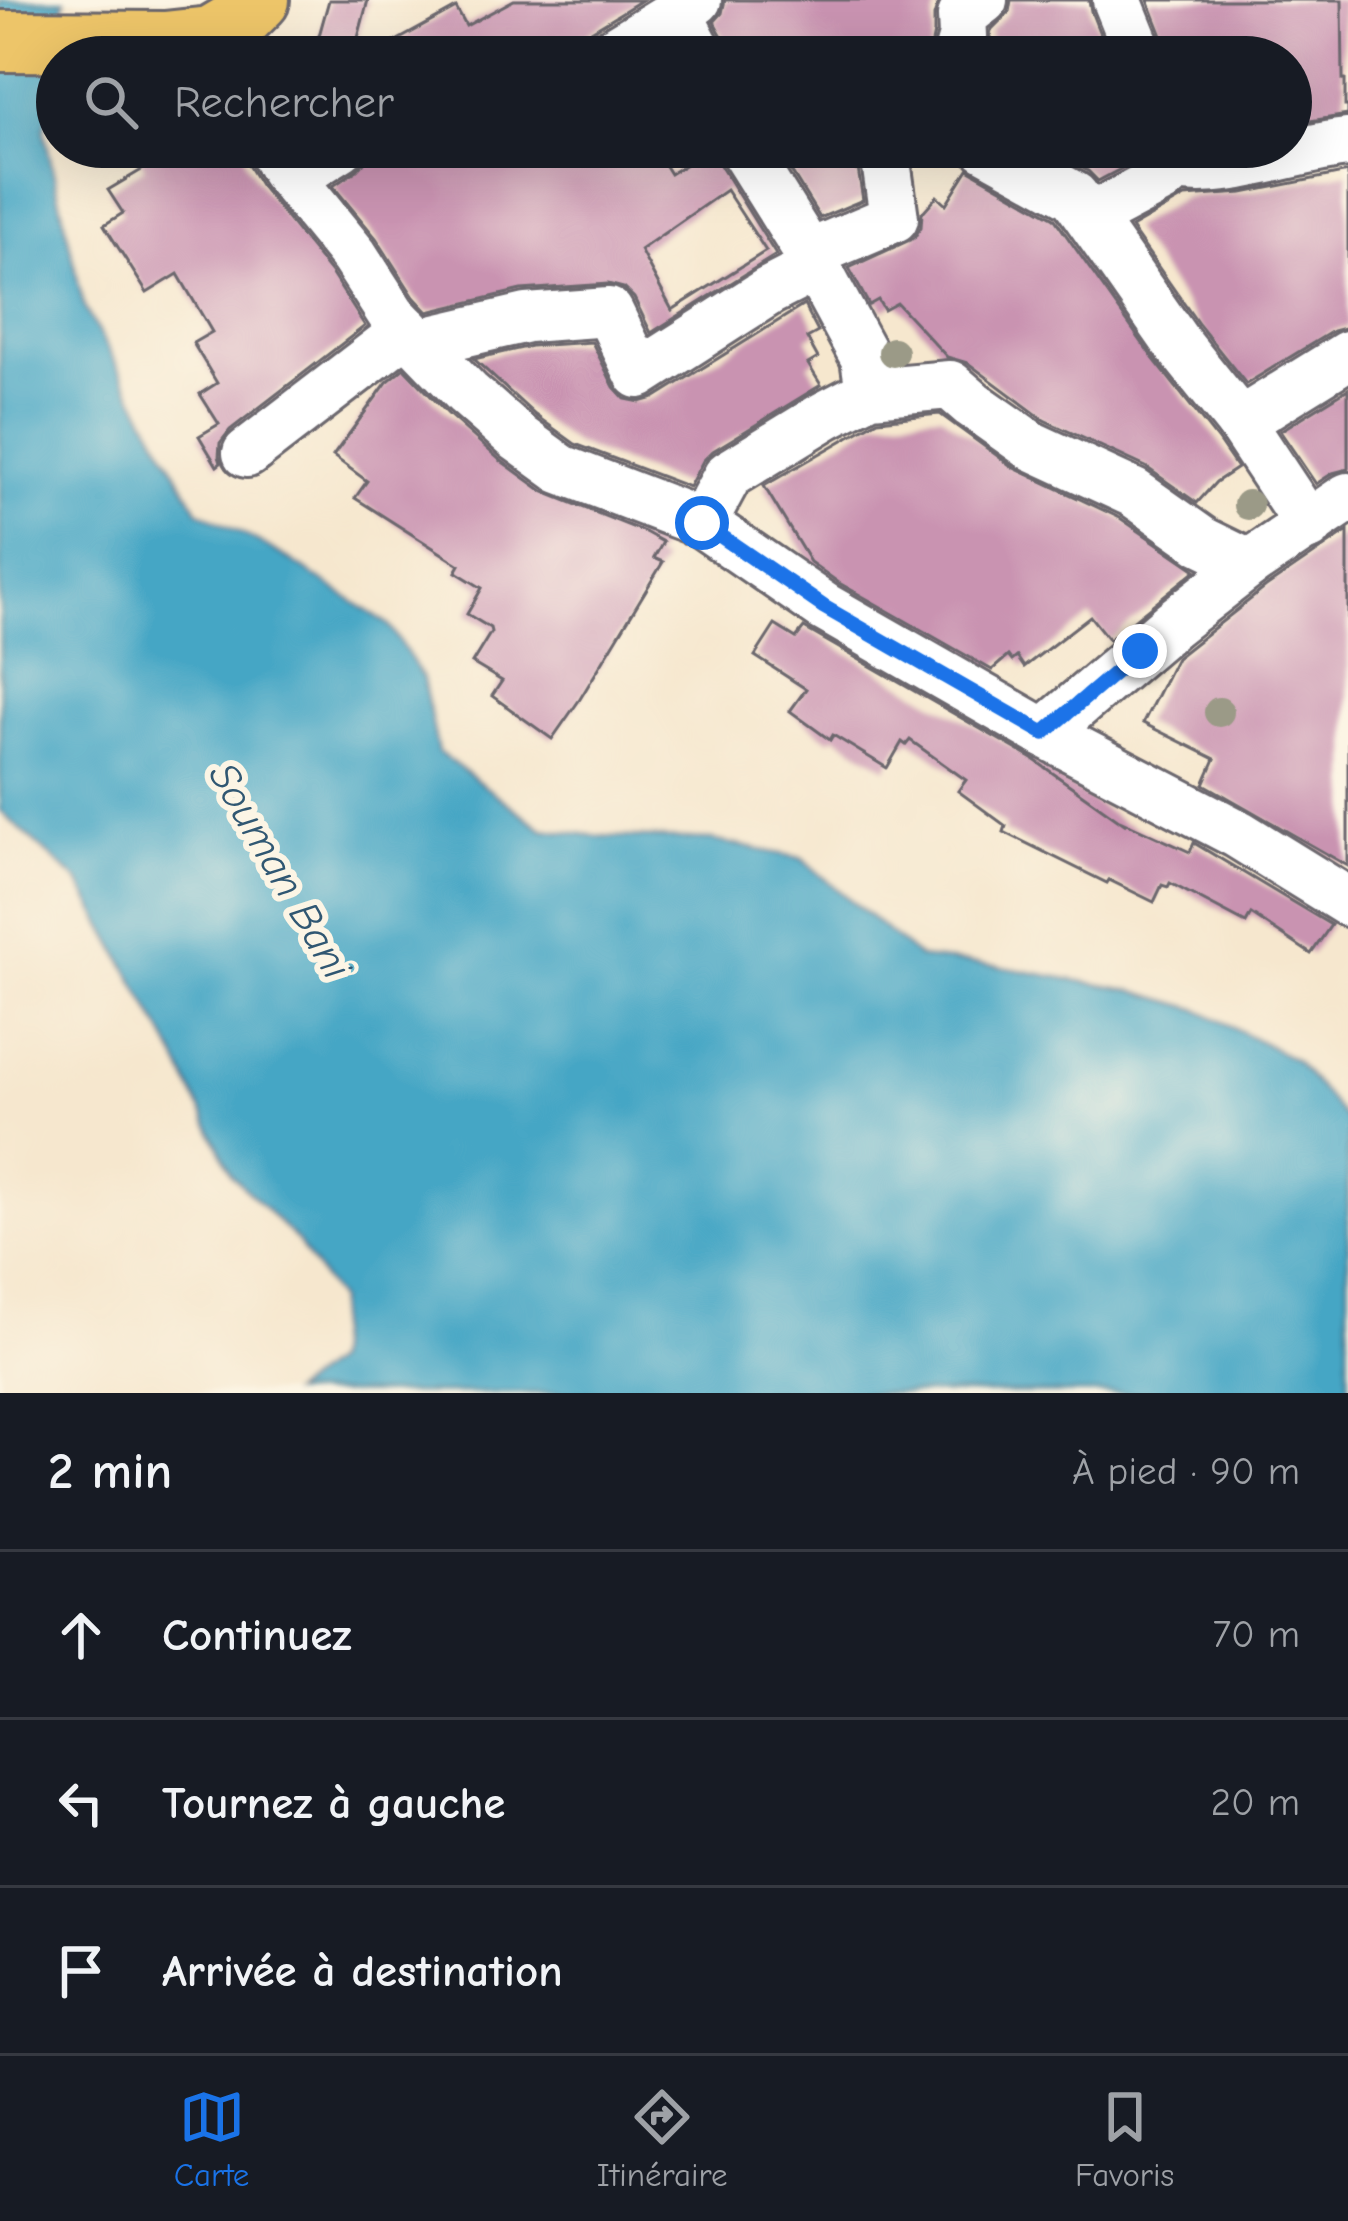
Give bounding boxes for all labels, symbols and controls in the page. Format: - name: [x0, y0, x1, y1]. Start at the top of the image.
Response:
- search box: [36, 36, 1312, 168]
- icon: search: [78, 69, 144, 135]
- text: Rechercher: [174, 76, 394, 128]
- route start: [675, 496, 729, 550]
- route end: [1113, 624, 1167, 678]
- water label: Souman Bani: [198, 754, 362, 988]
- text: 2 min: [48, 1442, 172, 1501]
- text: À pied · 90 m: [1072, 1449, 1300, 1494]
- icon: ahead: [48, 1602, 114, 1668]
- text: Continuez: [162, 1609, 352, 1661]
- text: 70 m: [1213, 1612, 1300, 1657]
- icon: left: [48, 1770, 114, 1836]
- text: Tournez à gauche: [162, 1777, 505, 1829]
- text: 20 m: [1211, 1780, 1300, 1825]
- icon: arrive: [48, 1938, 114, 2004]
- text: Arrivée à destination: [162, 1945, 563, 1997]
- tab: Carte: [174, 2084, 249, 2194]
- tab: Itinéraire: [597, 2084, 727, 2194]
- tab: Favoris: [1075, 2084, 1174, 2194]

